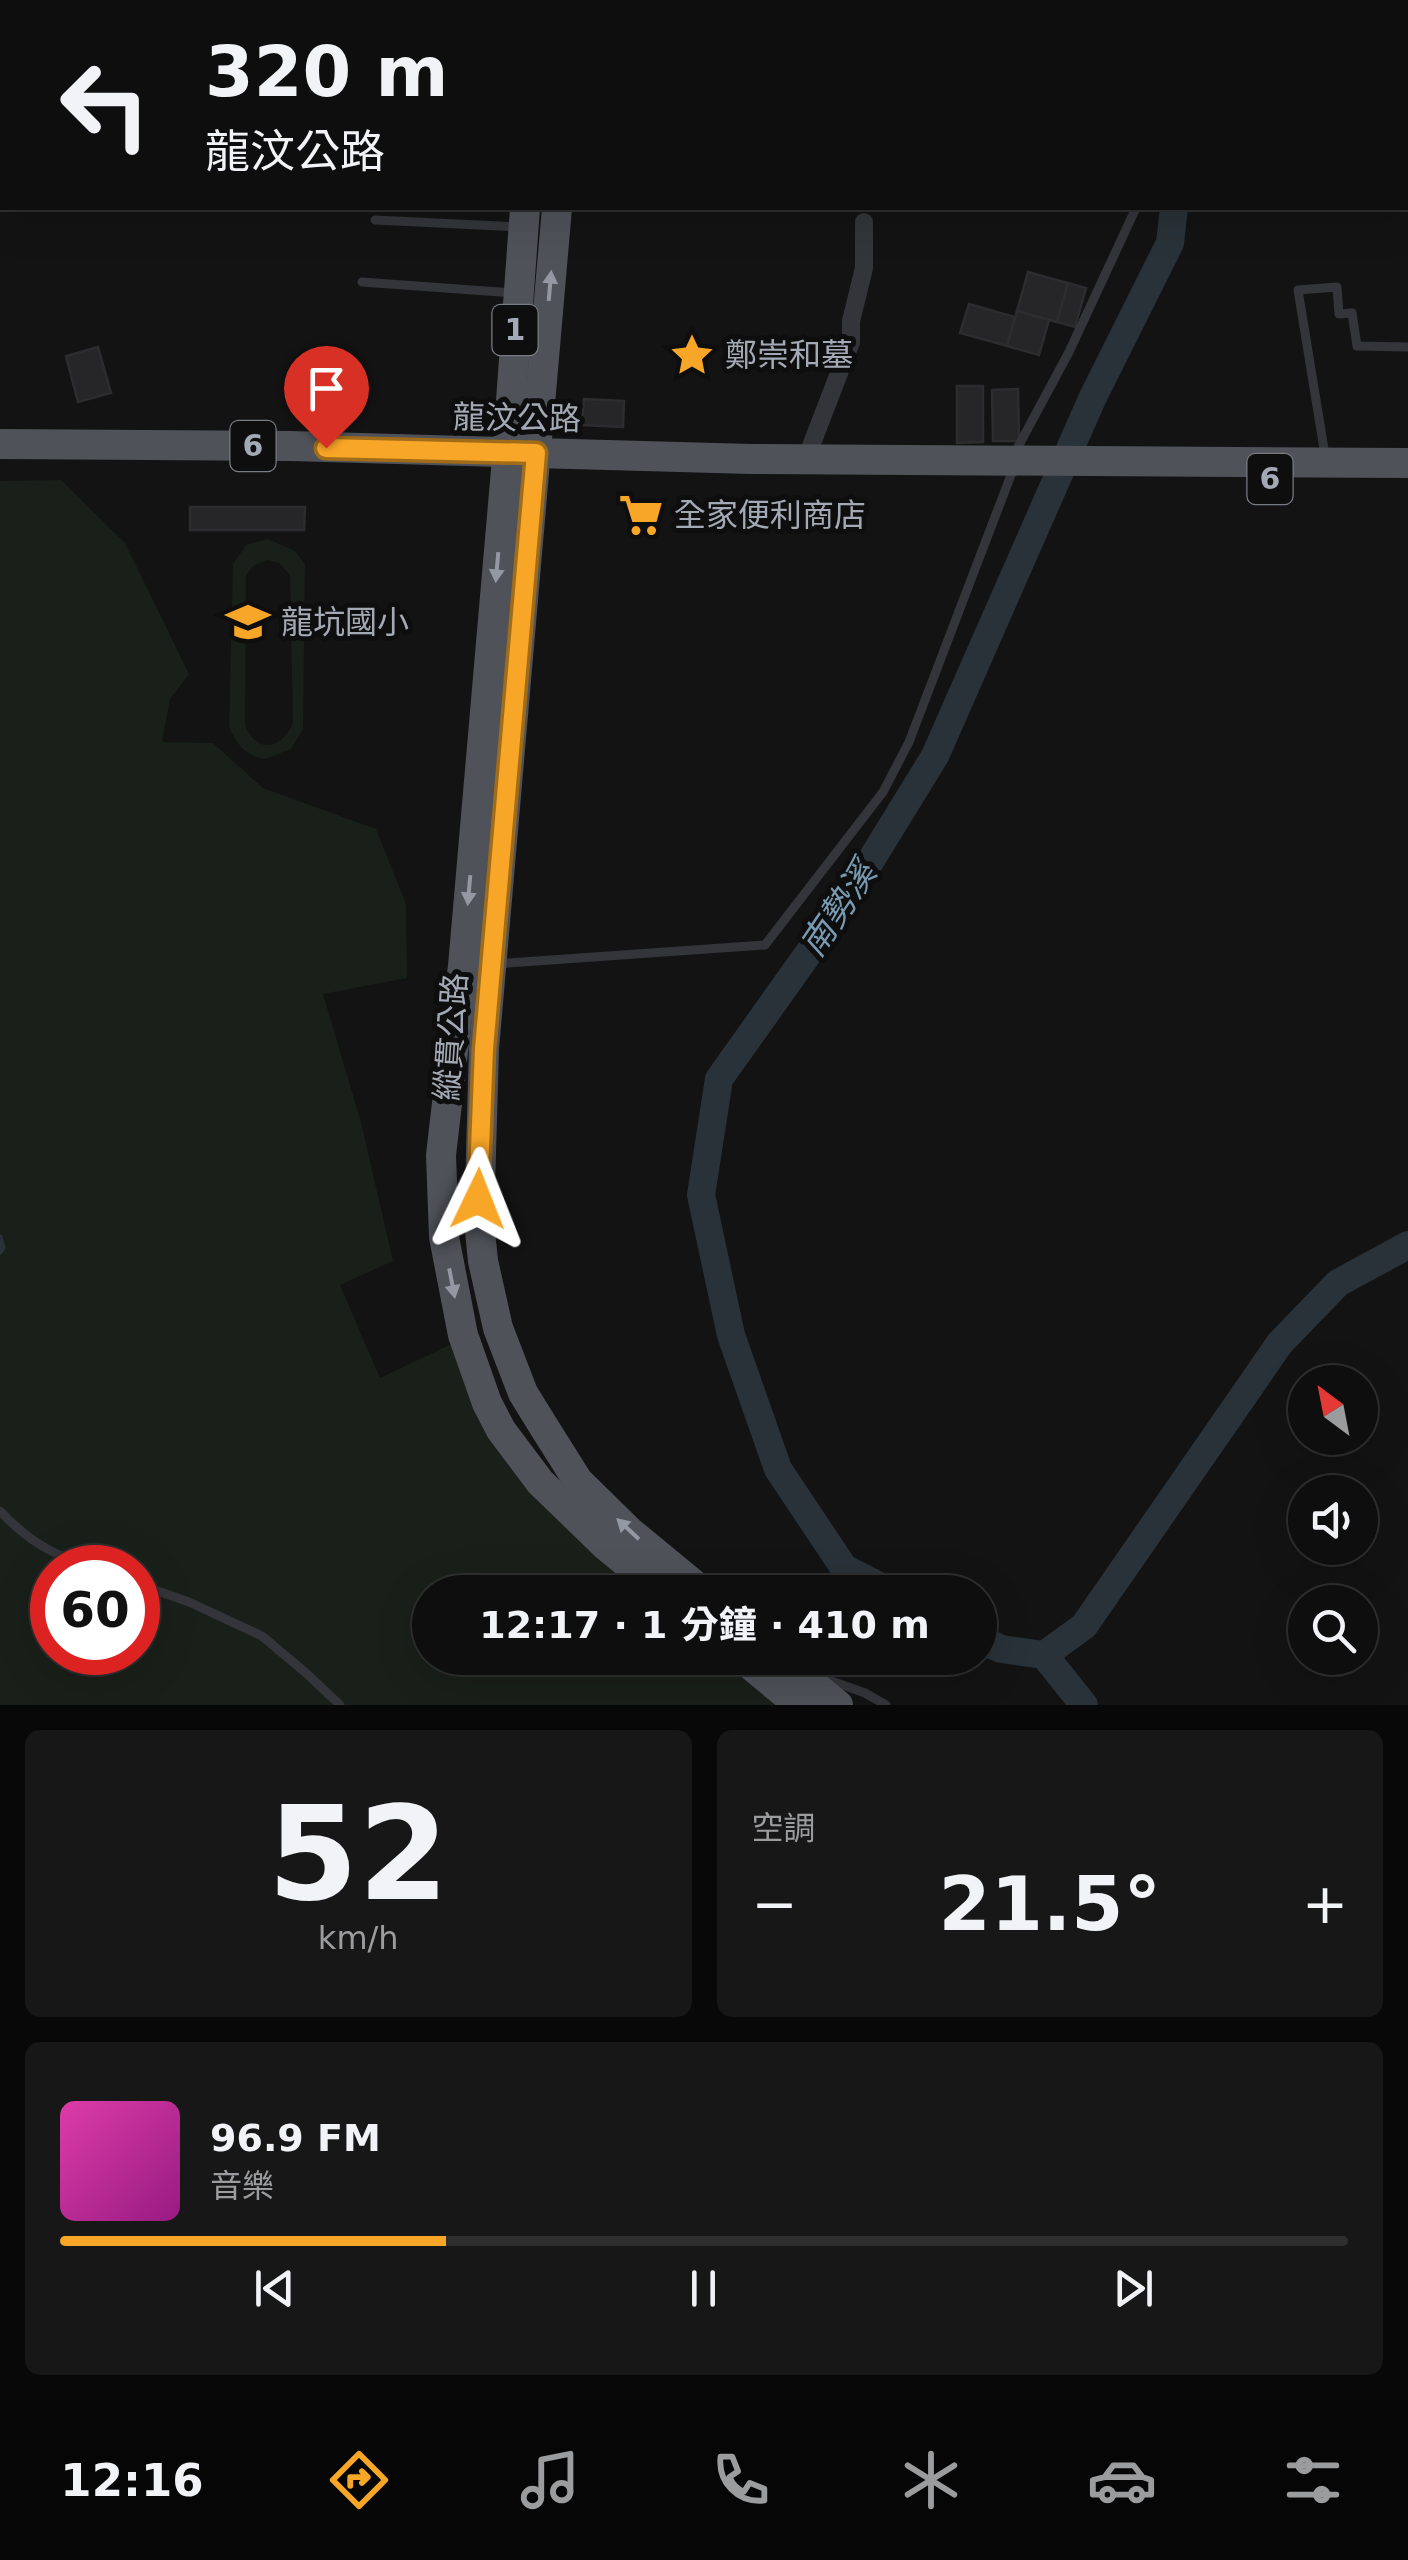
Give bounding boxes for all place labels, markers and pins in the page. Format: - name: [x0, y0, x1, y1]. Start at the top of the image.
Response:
- place icon: 鄭崇和墓: [668, 331, 716, 379]
- place label: 鄭崇和墓: [725, 336, 853, 374]
- pin: [284, 346, 369, 449]
- supermarket icon: 全家便利商店: [617, 491, 665, 539]
- place label: 全家便利商店: [674, 496, 866, 534]
- school or university icon: 龍坑國小: [224, 598, 272, 646]
- place label: 龍坑國小: [281, 603, 409, 641]

